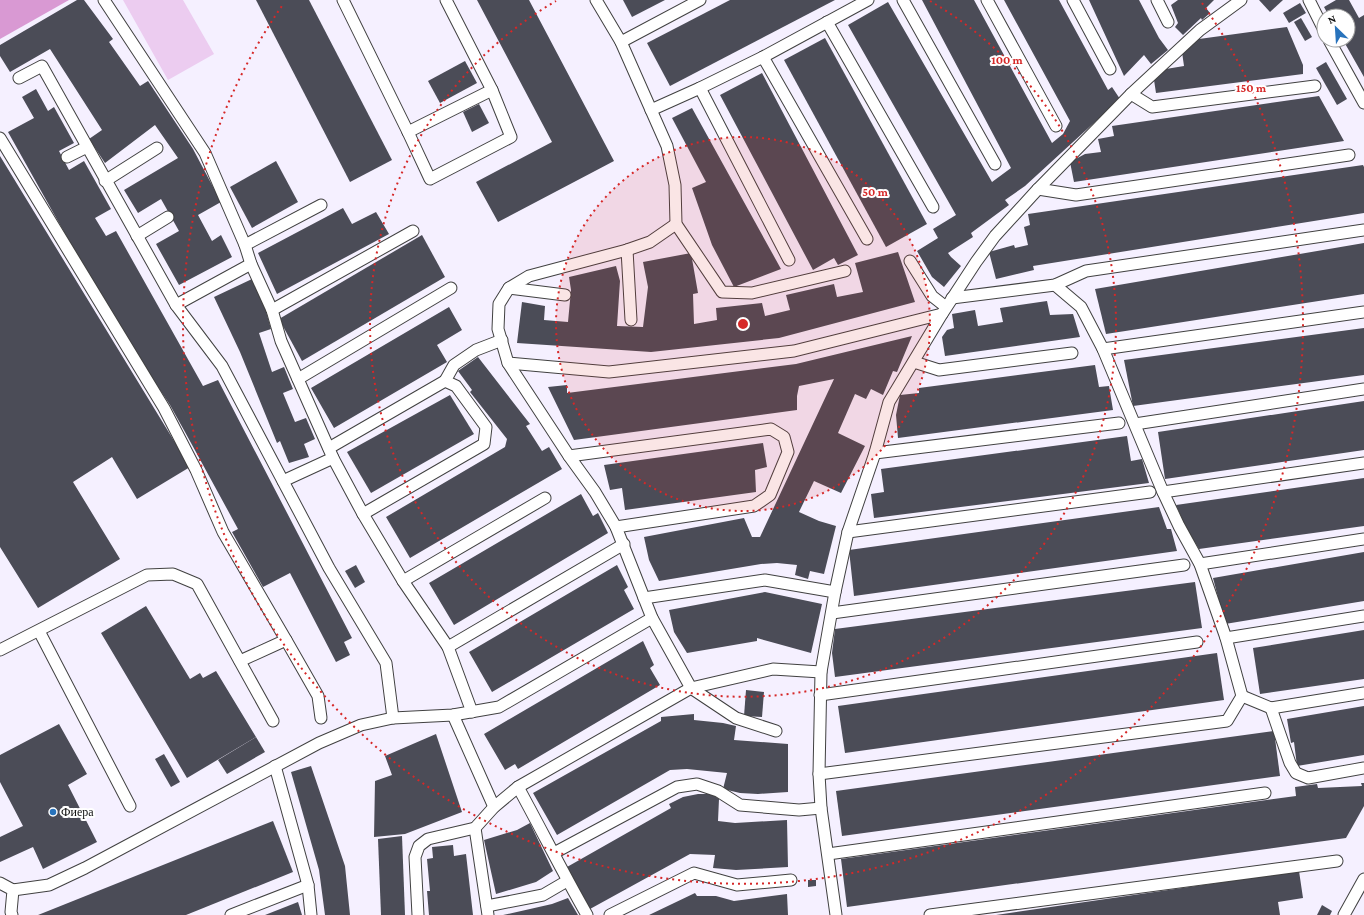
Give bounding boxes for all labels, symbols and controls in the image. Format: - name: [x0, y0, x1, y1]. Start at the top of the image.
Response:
- north arrow: [1316, 8, 1356, 48]
- text: N: [1326, 12, 1338, 26]
- text: 100 m: [991, 53, 1024, 67]
- text: 150 m: [1236, 81, 1267, 95]
- text: 50 m: [862, 185, 889, 199]
- centre of rings: [736, 317, 750, 331]
- place label: Фиера: [61, 805, 94, 819]
- marker: Фиера: [48, 807, 58, 817]

